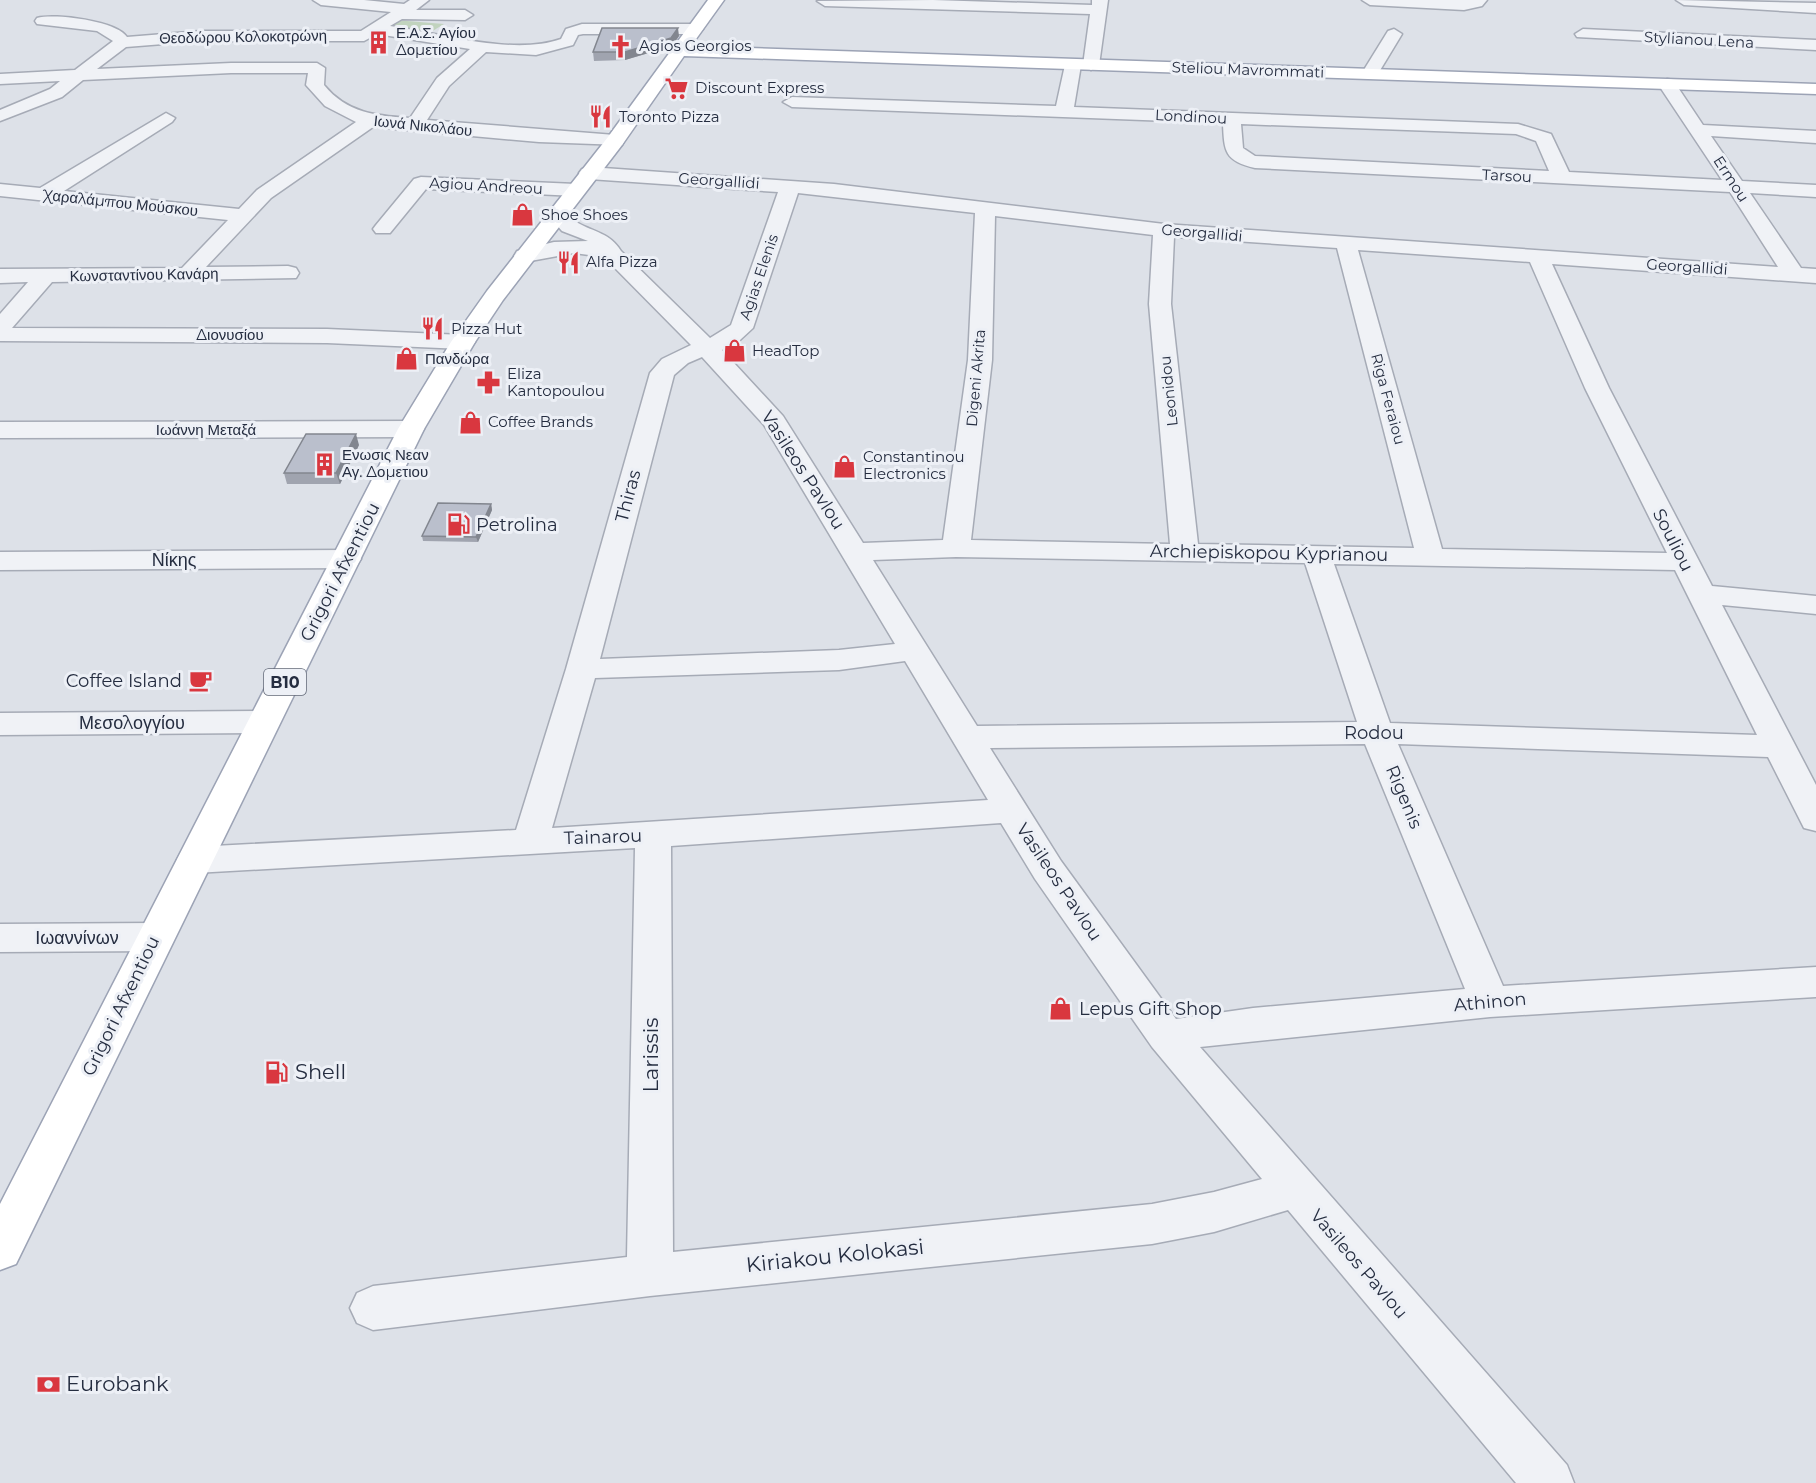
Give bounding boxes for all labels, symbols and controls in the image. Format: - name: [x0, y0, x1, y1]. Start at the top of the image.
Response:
- place label: Ε.Α.Σ. Αγίου Δομετίου: [396, 23, 476, 59]
- street label: Θεοδώρου Κολοκοτρώνη: [159, 26, 327, 47]
- street label: Stylianou Lena: [1644, 27, 1755, 52]
- building icon: Ε.Α.Σ. Αγίου Δομετίου: [365, 29, 391, 55]
- church icon: Agios Georgios: [608, 33, 634, 59]
- place label: Agios Georgios: [639, 36, 752, 55]
- street label: Steliou Mavrommati: [1171, 57, 1325, 82]
- supermarket icon: Discount Express: [664, 75, 690, 101]
- place label: Discount Express: [695, 78, 824, 97]
- restaurant icon: Toronto Pizza: [588, 104, 614, 130]
- street label: Londinou: [1155, 105, 1228, 128]
- place label: Toronto Pizza: [619, 107, 720, 126]
- street label: Ιωνά Νικολάου: [373, 111, 473, 140]
- street label: Ermou: [1709, 152, 1753, 205]
- street label: Tarsou: [1482, 165, 1532, 186]
- street label: Georgallidi: [678, 168, 760, 193]
- street label: Agiou Andreou: [429, 173, 543, 198]
- street label: Χαραλάμπου Μούσκου: [41, 185, 199, 220]
- shop icon: Shoe Shoes: [510, 202, 536, 228]
- place label: Shoe Shoes: [541, 205, 628, 224]
- street label: Georgallidi: [1161, 219, 1243, 246]
- street label: Agias Elenis: [735, 231, 782, 322]
- restaurant icon: Alfa Pizza: [555, 249, 581, 275]
- place label: Alfa Pizza: [586, 252, 658, 271]
- street label: Georgallidi: [1646, 254, 1728, 279]
- street label: Κωνσταντίνου Κανάρη: [69, 264, 219, 285]
- restaurant icon: Pizza Hut: [420, 316, 446, 342]
- place label: Pizza Hut: [451, 319, 522, 338]
- street label: Διονυσίου: [196, 325, 264, 344]
- street label: Digeni Akrita: [962, 328, 989, 428]
- shop icon: HeadTop: [721, 338, 747, 364]
- place label: HeadTop: [752, 341, 819, 360]
- shop icon: Πανδώρα: [394, 346, 420, 372]
- place label: Πανδώρα: [425, 349, 490, 368]
- street label: Riga Feraiou: [1367, 351, 1410, 447]
- street label: Leonidou: [1155, 355, 1182, 427]
- place label: Eliza Kantopoulou: [507, 364, 605, 400]
- pharmacy icon: Eliza Kantopoulou: [476, 370, 502, 396]
- street label: Vasileos Pavlou: [756, 406, 850, 534]
- shop icon: Coffee Brands: [457, 409, 483, 435]
- place label: Coffee Brands: [488, 412, 593, 431]
- street label: Ιωάννη Μεταξά: [156, 420, 257, 439]
- place label: Ενωσις Νεαν Αγ. Δομετιου: [342, 445, 429, 481]
- place label: Constantinou Electronics: [863, 447, 965, 483]
- building icon: Ενωσις Νεαν Αγ. Δομετιου: [311, 451, 337, 477]
- shop icon: Constantinou Electronics: [832, 453, 858, 479]
- street label: Thiras: [610, 467, 646, 525]
- street label: Grigori Afxentiou: [295, 499, 385, 645]
- street label: Souliou: [1648, 505, 1698, 575]
- fuel station icon: Petrolina: [445, 512, 471, 538]
- place label: Petrolina: [476, 514, 558, 536]
- street label: Archiepiskopou Kyprianou: [1150, 540, 1388, 566]
- street label: Νίκης: [152, 549, 197, 571]
- cafe icon: Coffee Island: [187, 668, 213, 694]
- road number: B10: [264, 669, 306, 695]
- place label: Coffee Island: [66, 670, 182, 692]
- street label: Μεσολογγίου: [79, 712, 185, 734]
- street label: Rodou: [1344, 722, 1404, 744]
- street label: Rigenis: [1381, 762, 1427, 832]
- street label: Vasileos Pavlou: [1011, 819, 1107, 945]
- street label: Tainarou: [563, 825, 643, 849]
- street label: Ιωαννίνων: [35, 927, 119, 949]
- street label: Grigori Afxentiou: [78, 932, 164, 1080]
- street label: Athinon: [1453, 988, 1527, 1016]
- shop icon: Lepus Gift Shop: [1048, 996, 1074, 1022]
- place label: Lepus Gift Shop: [1079, 998, 1222, 1020]
- street label: Larissis: [638, 1017, 663, 1093]
- fuel station icon: Shell: [264, 1059, 290, 1085]
- place label: Shell: [295, 1059, 346, 1084]
- street label: Vasileos Pavlou: [1306, 1205, 1412, 1323]
- street label: Kiriakou Kolokasi: [745, 1234, 925, 1277]
- bank icon: Eurobank: [35, 1371, 61, 1397]
- place label: Eurobank: [66, 1371, 169, 1396]

